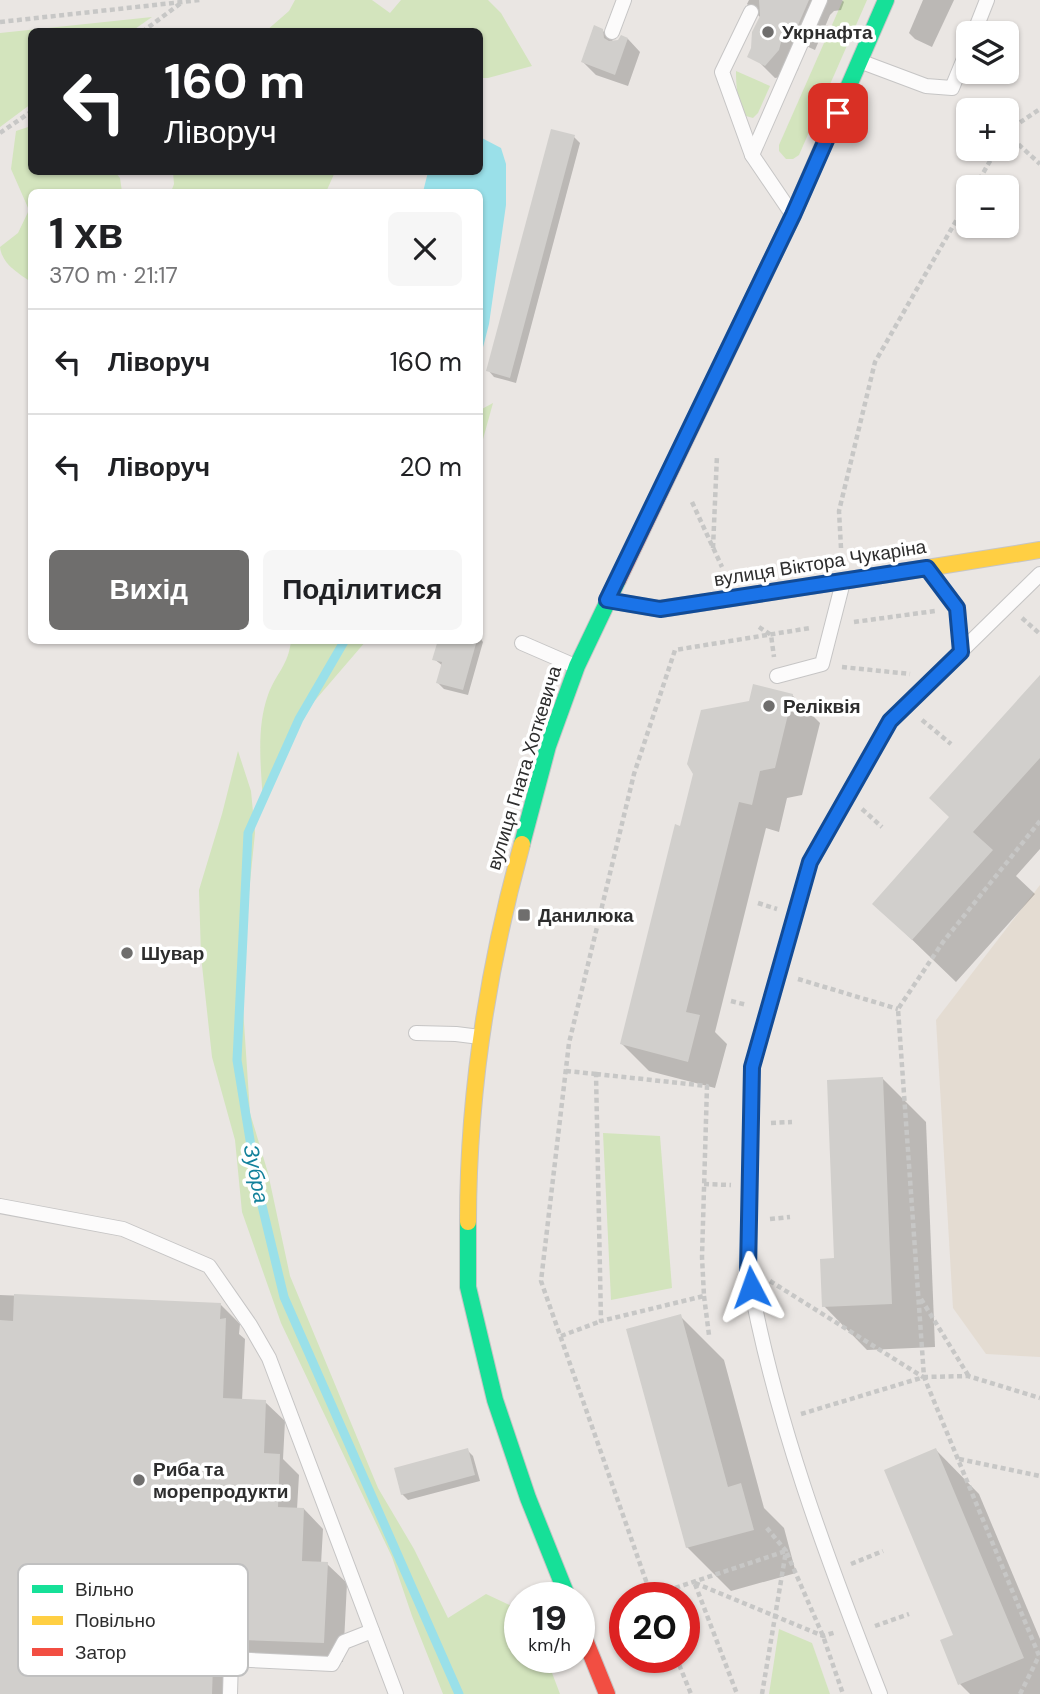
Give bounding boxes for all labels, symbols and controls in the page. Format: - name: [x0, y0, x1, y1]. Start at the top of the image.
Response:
- place label: Укрнафта: [782, 20, 873, 45]
- map controls: [956, 21, 1019, 238]
- button: layers: [956, 21, 1019, 84]
- marker: Укрнафта: [760, 24, 776, 40]
- text: 160 m: [164, 49, 305, 113]
- icon: left: [49, 56, 140, 147]
- pin: [808, 83, 868, 143]
- icon: arrive: [819, 94, 857, 132]
- button: +: [956, 98, 1019, 161]
- text: Ліворуч: [164, 111, 277, 153]
- button: −: [956, 175, 1019, 238]
- text: 1 хв: [49, 206, 123, 261]
- button: close: [388, 212, 462, 286]
- text: 370 m · 21:17: [49, 260, 178, 290]
- icon: left: [49, 343, 87, 381]
- text: Ліворуч: [108, 345, 210, 379]
- text: 160 m: [390, 345, 462, 379]
- icon: left: [49, 448, 87, 486]
- text: Ліворуч: [108, 450, 210, 484]
- text: 20 m: [399, 450, 462, 484]
- street label: вулиця Віктора Чукаріна: [712, 534, 928, 592]
- button: Вихід: [49, 550, 249, 630]
- button: Поділитися: [263, 550, 462, 630]
- street label: вулиця Гната Хоткевича: [481, 662, 567, 873]
- place label: Реліквія: [783, 694, 861, 719]
- marker: Реліквія: [761, 698, 777, 714]
- place label: Данилюка: [538, 903, 634, 928]
- marker: Данилюка: [516, 907, 532, 923]
- place label: Шувар: [141, 941, 204, 966]
- marker: Шувар: [119, 945, 135, 961]
- water label: Зубра: [237, 1142, 275, 1206]
- position arrow: [714, 1250, 788, 1324]
- place label: Риба та морепродукти: [153, 1457, 288, 1504]
- marker: Риба та морепродукти: [131, 1472, 147, 1488]
- legend: [18, 1564, 248, 1676]
- text: Вільно: [75, 1577, 134, 1602]
- speed limit sign: 20: [609, 1582, 700, 1673]
- text: 19: [532, 1595, 567, 1641]
- text: Повільно: [75, 1608, 156, 1633]
- text: km/h: [528, 1633, 571, 1657]
- text: Затор: [75, 1640, 126, 1665]

